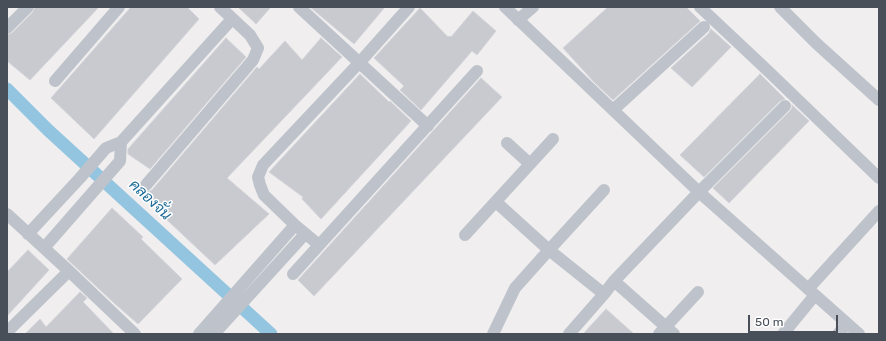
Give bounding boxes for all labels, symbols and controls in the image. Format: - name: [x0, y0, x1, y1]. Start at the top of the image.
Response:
- water label: คลองจั่น: [125, 176, 175, 224]
- scale bar: [750, 307, 840, 333]
- text: 50 m: [755, 315, 783, 329]

